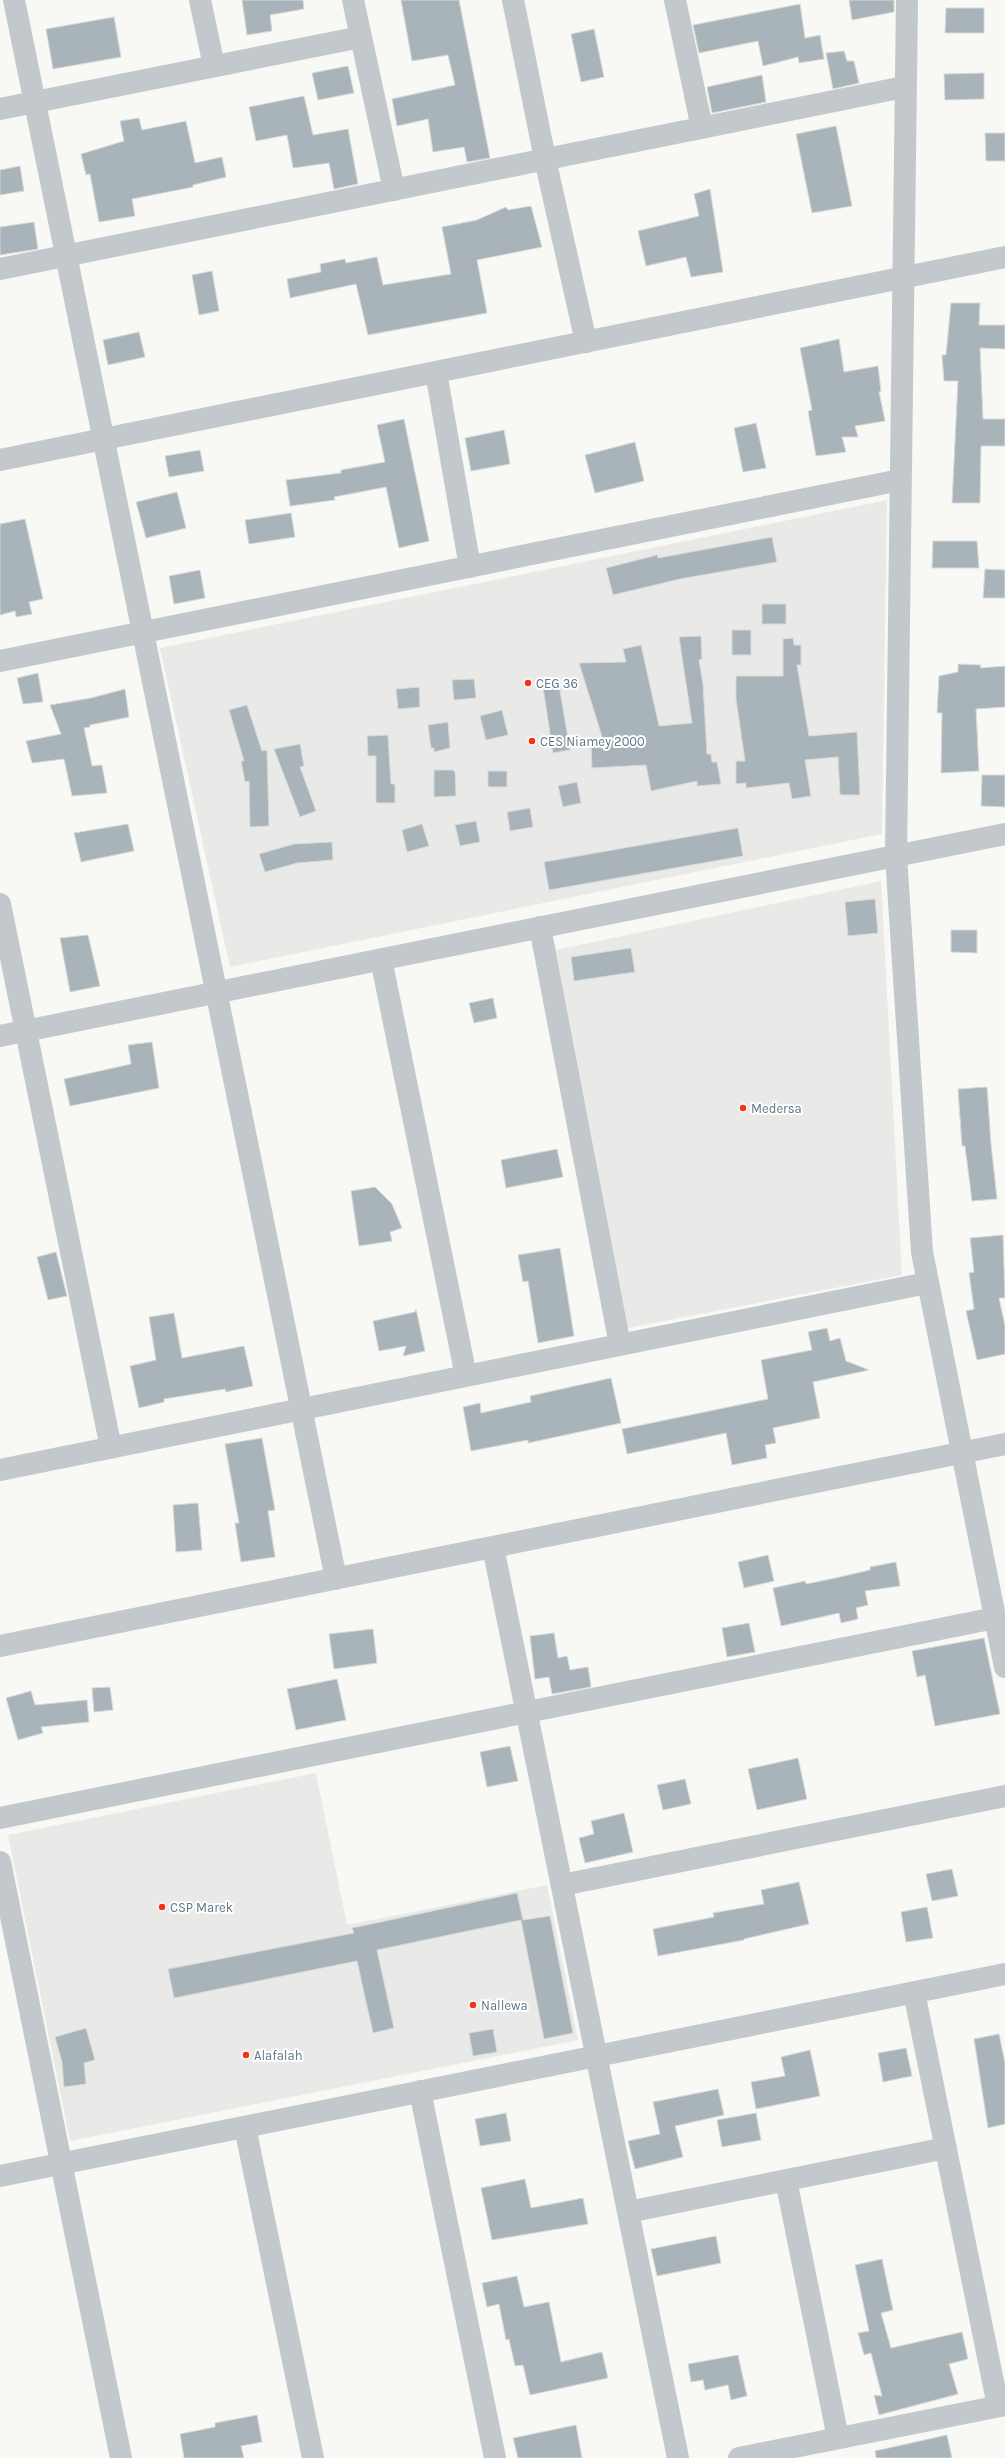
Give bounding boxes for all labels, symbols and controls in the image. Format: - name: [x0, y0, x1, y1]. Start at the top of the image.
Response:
- place label: CEG 36: [536, 676, 578, 691]
- marker: CEG 36: [523, 678, 533, 688]
- place label: CES Niamey 2000: [540, 734, 645, 749]
- marker: CES Niamey 2000: [527, 736, 537, 746]
- place label: Medersa: [751, 1101, 802, 1116]
- marker: Medersa: [738, 1103, 748, 1113]
- place label: CSP Marek: [170, 1900, 233, 1915]
- marker: CSP Marek: [157, 1902, 167, 1912]
- place label: Nallewa: [481, 1998, 528, 2013]
- marker: Nallewa: [468, 2000, 478, 2010]
- place label: Alafalah: [254, 2048, 303, 2063]
- marker: Alafalah: [241, 2050, 251, 2060]

